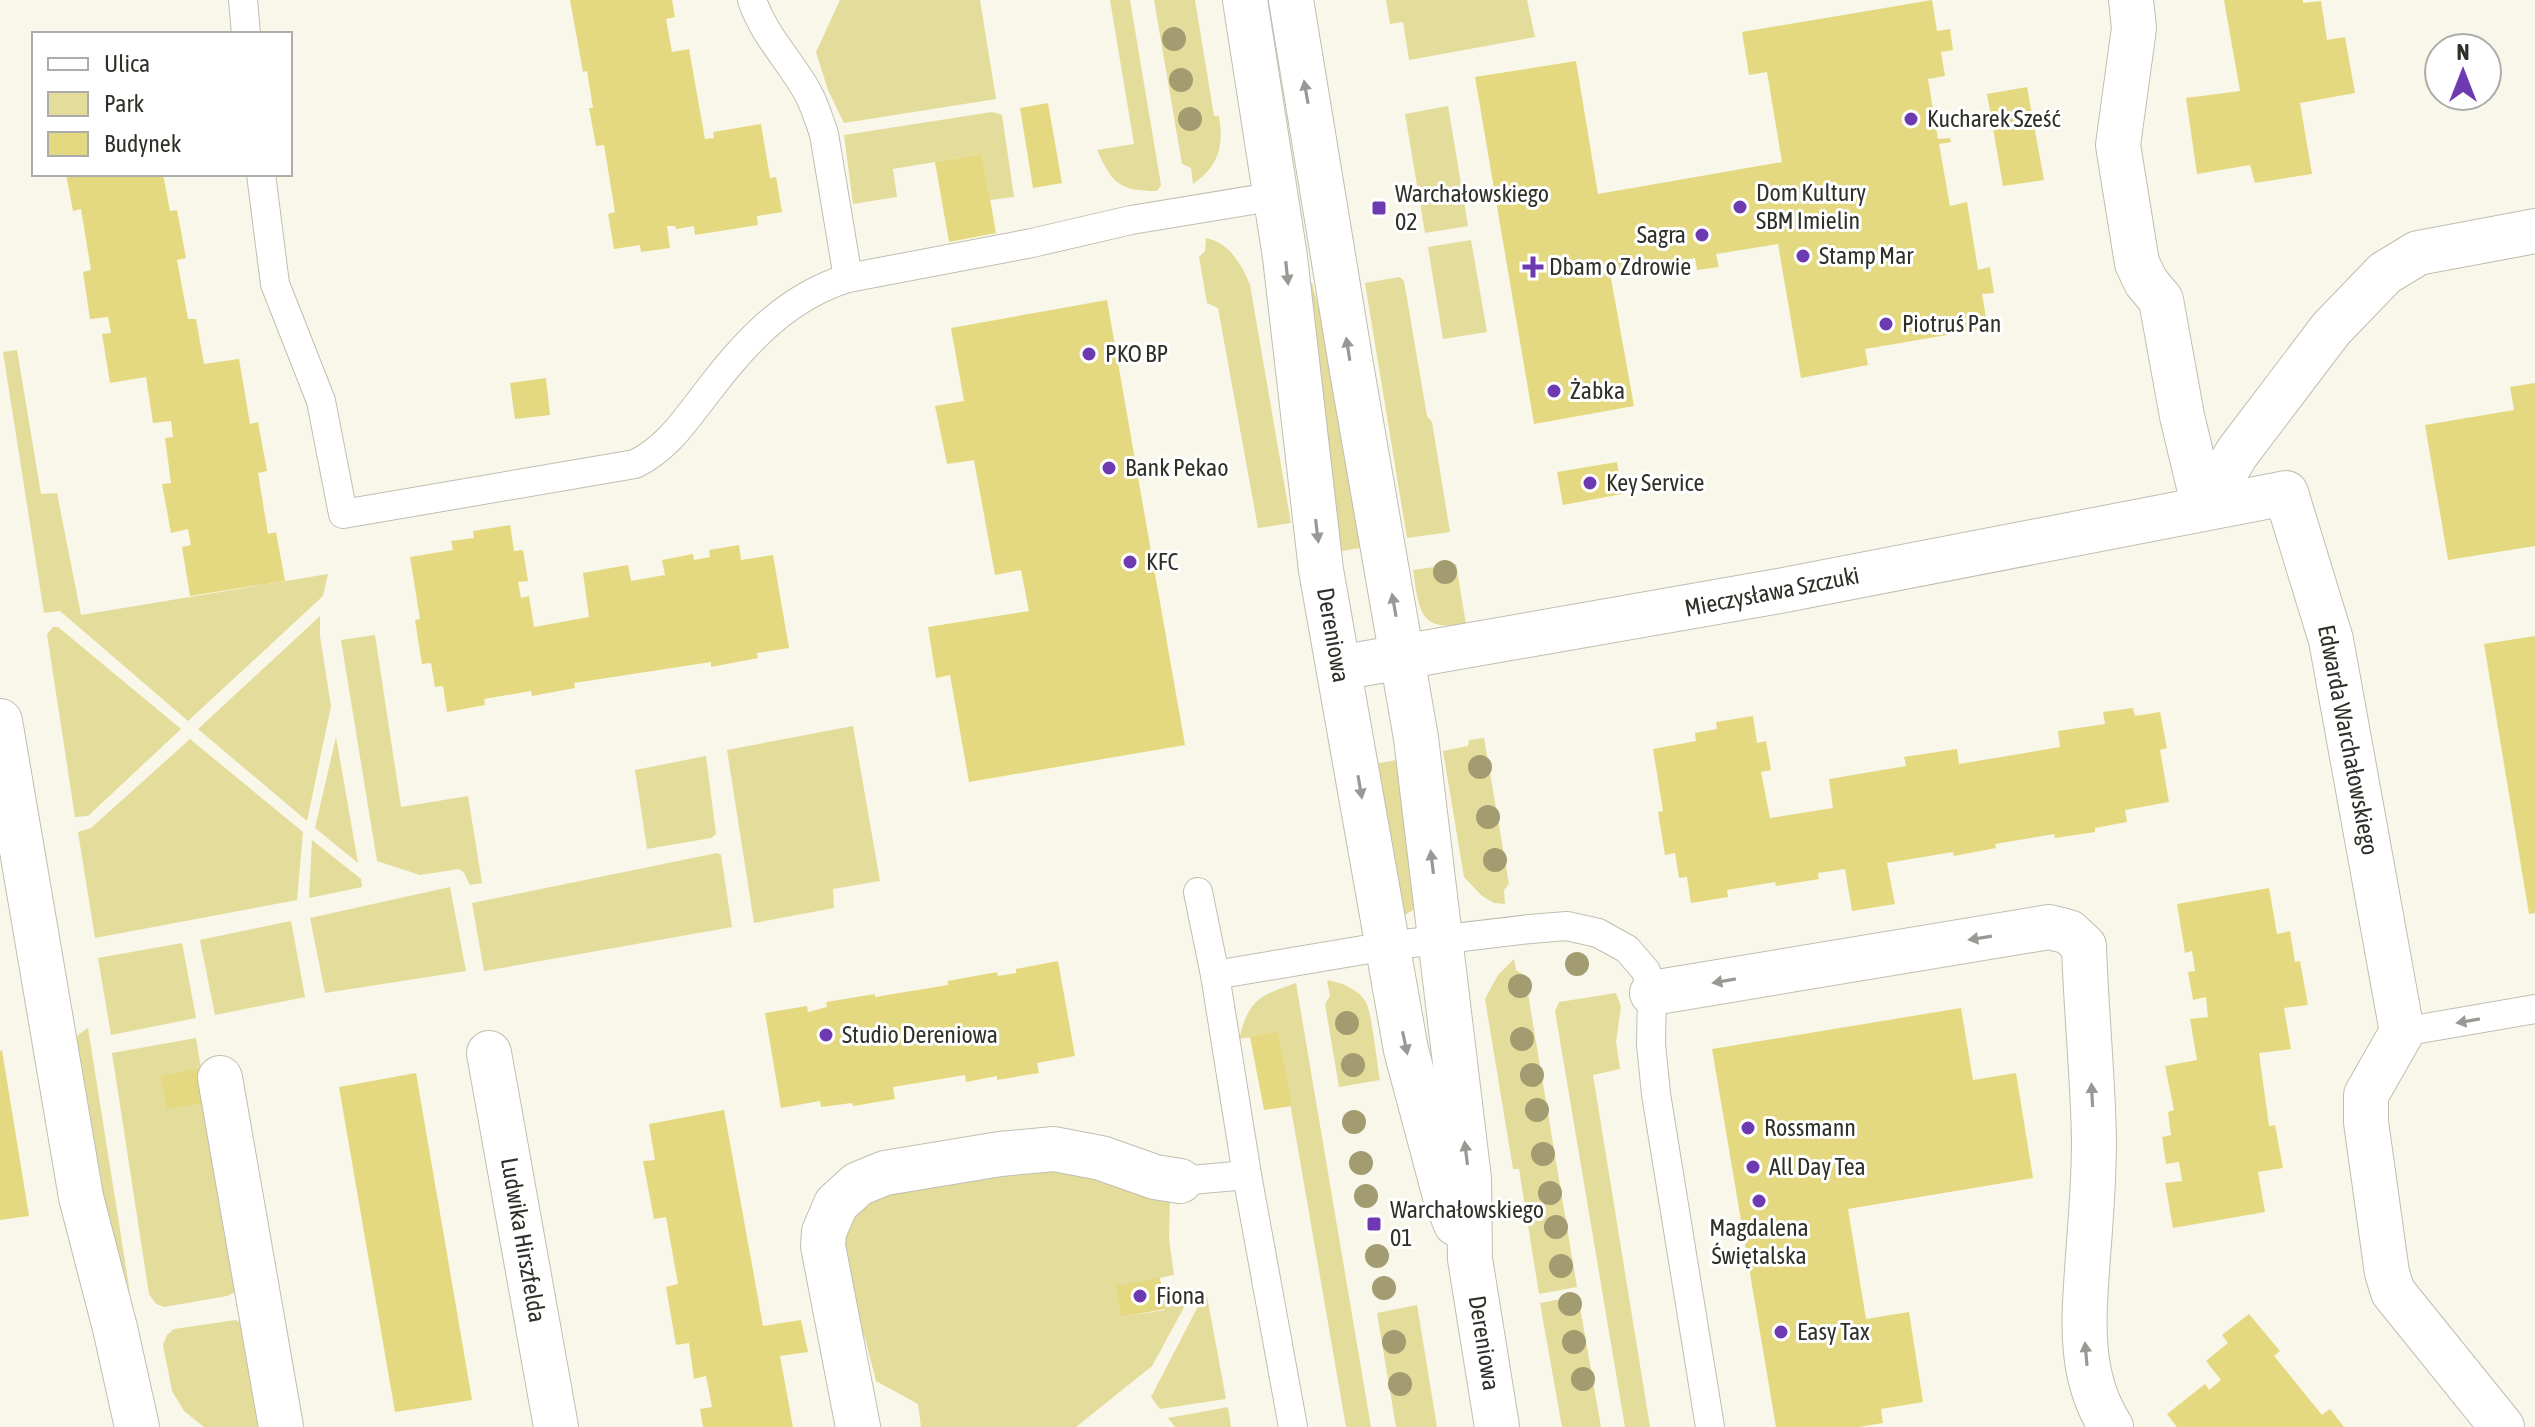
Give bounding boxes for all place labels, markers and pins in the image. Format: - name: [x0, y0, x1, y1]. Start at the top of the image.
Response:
- place label: Kucharek Sześć: [1927, 105, 2060, 132]
- marker: Kucharek Sześć: [1902, 110, 1920, 128]
- place label: Dom Kultury SBM Imielin: [1756, 179, 1866, 234]
- place label: Warchałowskiego 02: [1395, 180, 1549, 235]
- marker: Dom Kultury SBM Imielin: [1731, 198, 1749, 216]
- marker: Warchałowskiego 02: [1370, 199, 1388, 217]
- place label: Sagra: [1637, 221, 1686, 248]
- marker: Sagra: [1693, 226, 1711, 244]
- place label: Stamp Mar: [1819, 242, 1914, 269]
- marker: Stamp Mar: [1794, 247, 1812, 265]
- place label: Dbam o Zdrowie: [1549, 253, 1691, 280]
- marker: Dbam o Zdrowie: [1524, 258, 1542, 276]
- place label: Piotruś Pan: [1902, 310, 2002, 337]
- marker: Piotruś Pan: [1877, 315, 1895, 333]
- place label: PKO BP: [1105, 340, 1168, 367]
- marker: PKO BP: [1080, 345, 1098, 363]
- place label: Żabka: [1570, 377, 1625, 404]
- marker: Żabka: [1545, 382, 1563, 400]
- place label: Bank Pekao: [1125, 454, 1228, 481]
- marker: Bank Pekao: [1100, 459, 1118, 477]
- place label: Key Service: [1606, 469, 1704, 496]
- marker: Key Service: [1581, 474, 1599, 492]
- place label: KFC: [1146, 548, 1178, 575]
- marker: KFC: [1121, 553, 1139, 571]
- place label: Studio Dereniowa: [842, 1021, 998, 1048]
- marker: Studio Dereniowa: [817, 1026, 835, 1044]
- place label: Rossmann: [1764, 1114, 1856, 1141]
- marker: Rossmann: [1739, 1119, 1757, 1137]
- place label: All Day Tea: [1769, 1153, 1866, 1180]
- marker: All Day Tea: [1744, 1158, 1762, 1176]
- marker: Magdalena Świętalska: [1750, 1192, 1768, 1210]
- place label: Warchałowskiego 01: [1390, 1196, 1544, 1251]
- place label: Magdalena Świętalska: [1709, 1214, 1809, 1269]
- marker: Warchałowskiego 01: [1365, 1215, 1383, 1233]
- place label: Fiona: [1156, 1282, 1205, 1309]
- marker: Fiona: [1131, 1287, 1149, 1305]
- place label: Easy Tax: [1797, 1318, 1870, 1345]
- marker: Easy Tax: [1772, 1323, 1790, 1341]

